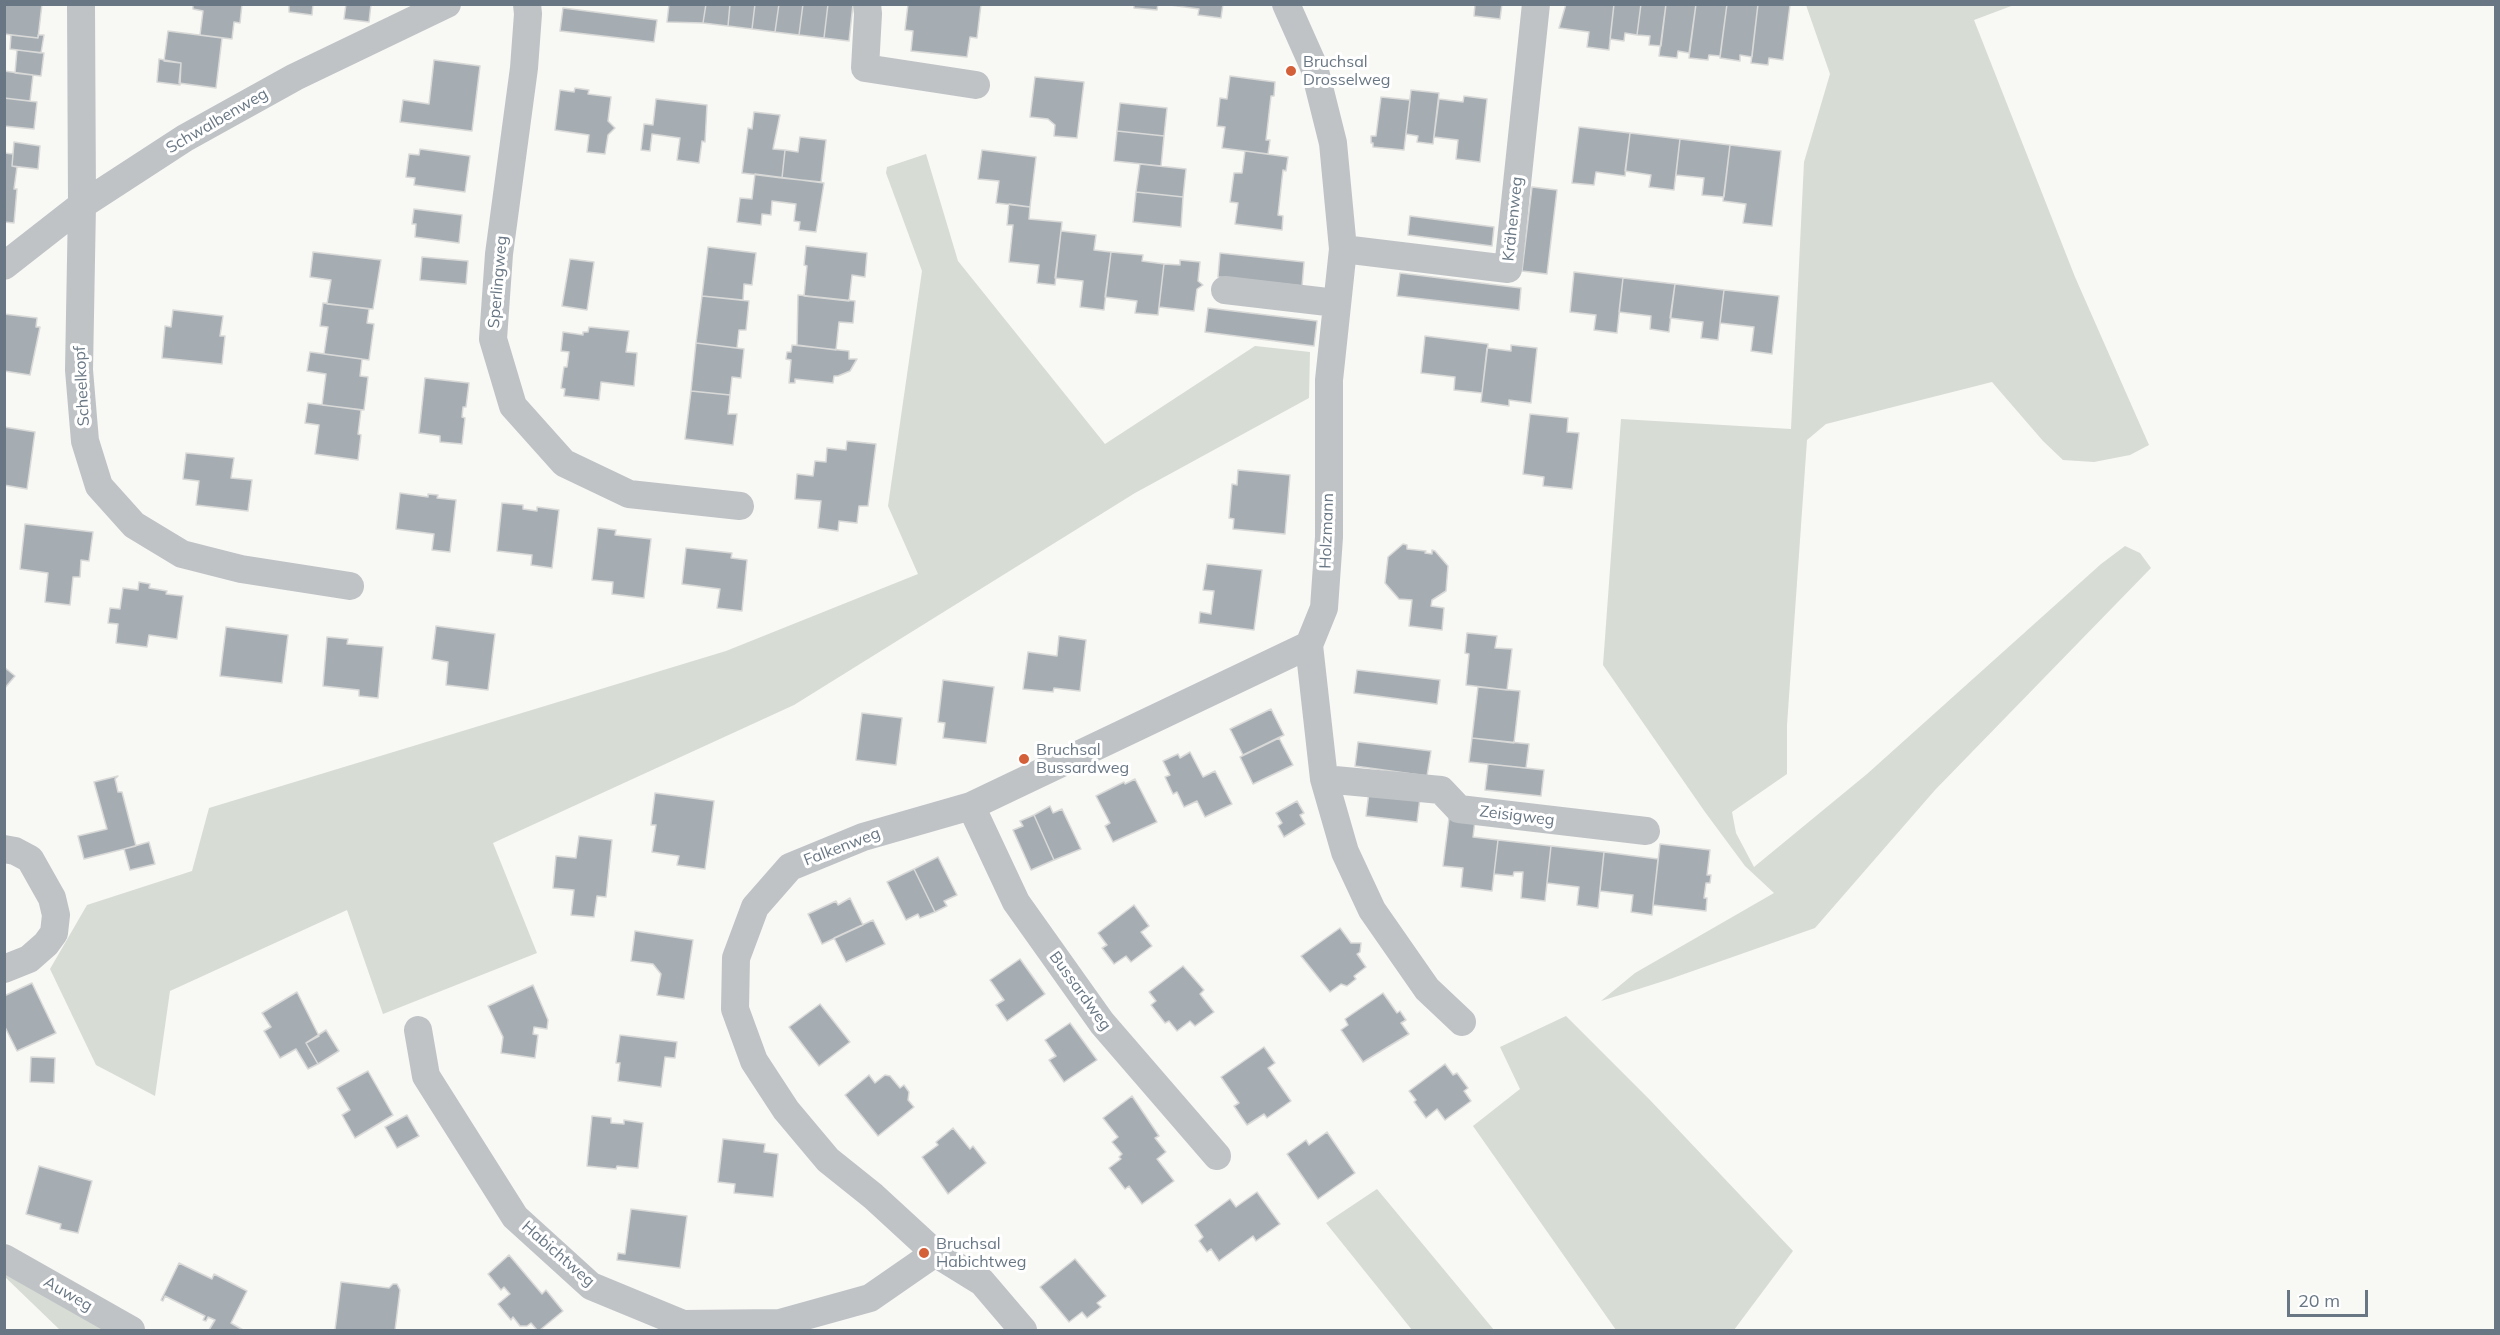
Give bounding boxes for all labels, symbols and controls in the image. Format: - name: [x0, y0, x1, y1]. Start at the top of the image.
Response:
- place label: Bruchsal Drosselweg: [1303, 52, 1390, 90]
- marker: Bruchsal Drosselweg: [1284, 64, 1298, 78]
- street label: Schwalbenweg: [163, 84, 271, 158]
- street label: Krähenweg: [1499, 176, 1527, 262]
- street label: Sperlingweg: [484, 235, 512, 329]
- street label: Scheelkopf: [70, 345, 94, 427]
- street label: Holzmann: [1316, 493, 1338, 569]
- place label: Bruchsal Bussardweg: [1036, 740, 1129, 778]
- marker: Bruchsal Bussardweg: [1017, 752, 1031, 766]
- street label: Zeisigweg: [1478, 802, 1556, 830]
- street label: Falkenweg: [801, 824, 883, 870]
- street label: Bussardweg: [1045, 948, 1115, 1034]
- street label: Habichtweg: [518, 1217, 598, 1291]
- place label: Bruchsal Habichtweg: [936, 1234, 1026, 1272]
- marker: Bruchsal Habichtweg: [917, 1246, 931, 1260]
- street label: Auweg: [40, 1272, 96, 1316]
- scale bar: [2290, 1278, 2371, 1316]
- text: 20 m: [2298, 1289, 2340, 1312]

